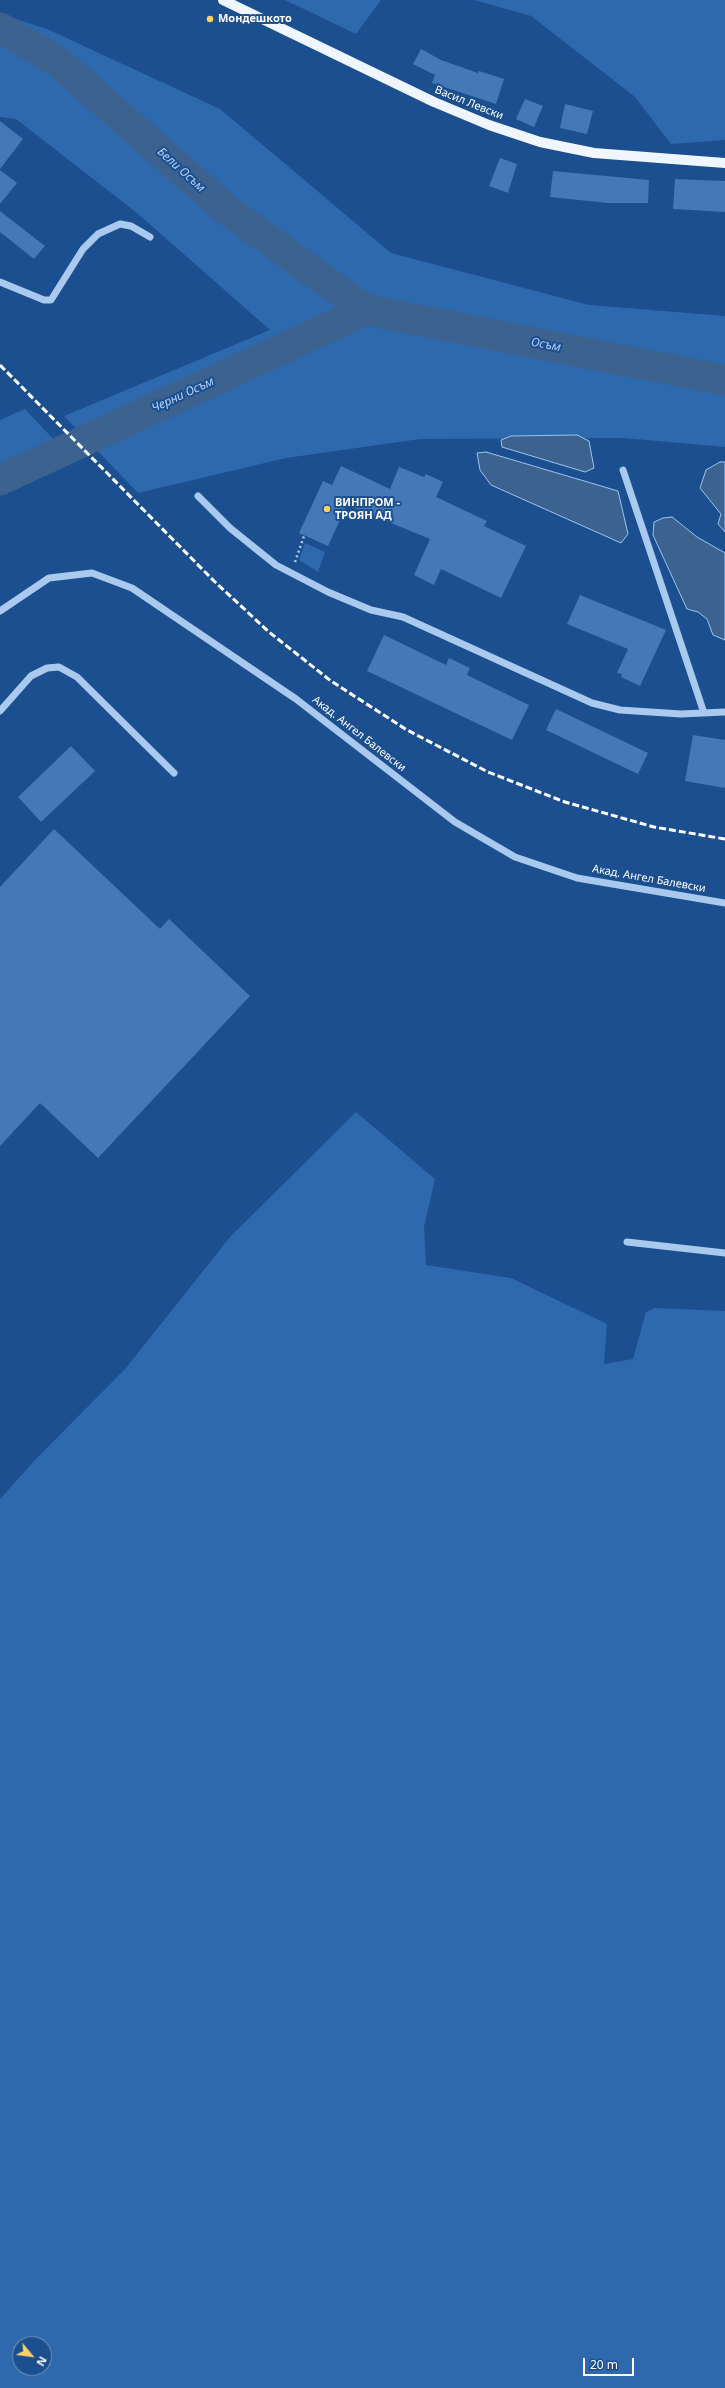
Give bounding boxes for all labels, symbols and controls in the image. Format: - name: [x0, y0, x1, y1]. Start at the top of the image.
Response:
- place label: Мондешкото: [218, 12, 292, 26]
- marker: Мондешкото: [205, 14, 215, 24]
- street label: Васил Левски: [433, 83, 505, 123]
- water label: Бели Осъм: [154, 145, 208, 195]
- water label: Осъм: [530, 335, 562, 355]
- water label: Черни Осъм: [150, 374, 216, 416]
- place label: ВИНПРОМ - ТРОЯН АД: [335, 496, 400, 522]
- marker: ВИНПРОМ - ТРОЯН АД: [322, 504, 332, 514]
- street label: Акад. Ангел Балевски: [310, 693, 408, 775]
- street label: Акад. Ангел Балевски: [591, 863, 707, 895]
- north arrow: [12, 2336, 52, 2376]
- scale bar: [585, 2350, 636, 2376]
- text: N: [33, 2354, 51, 2369]
- text: 20 m: [590, 2356, 618, 2373]

